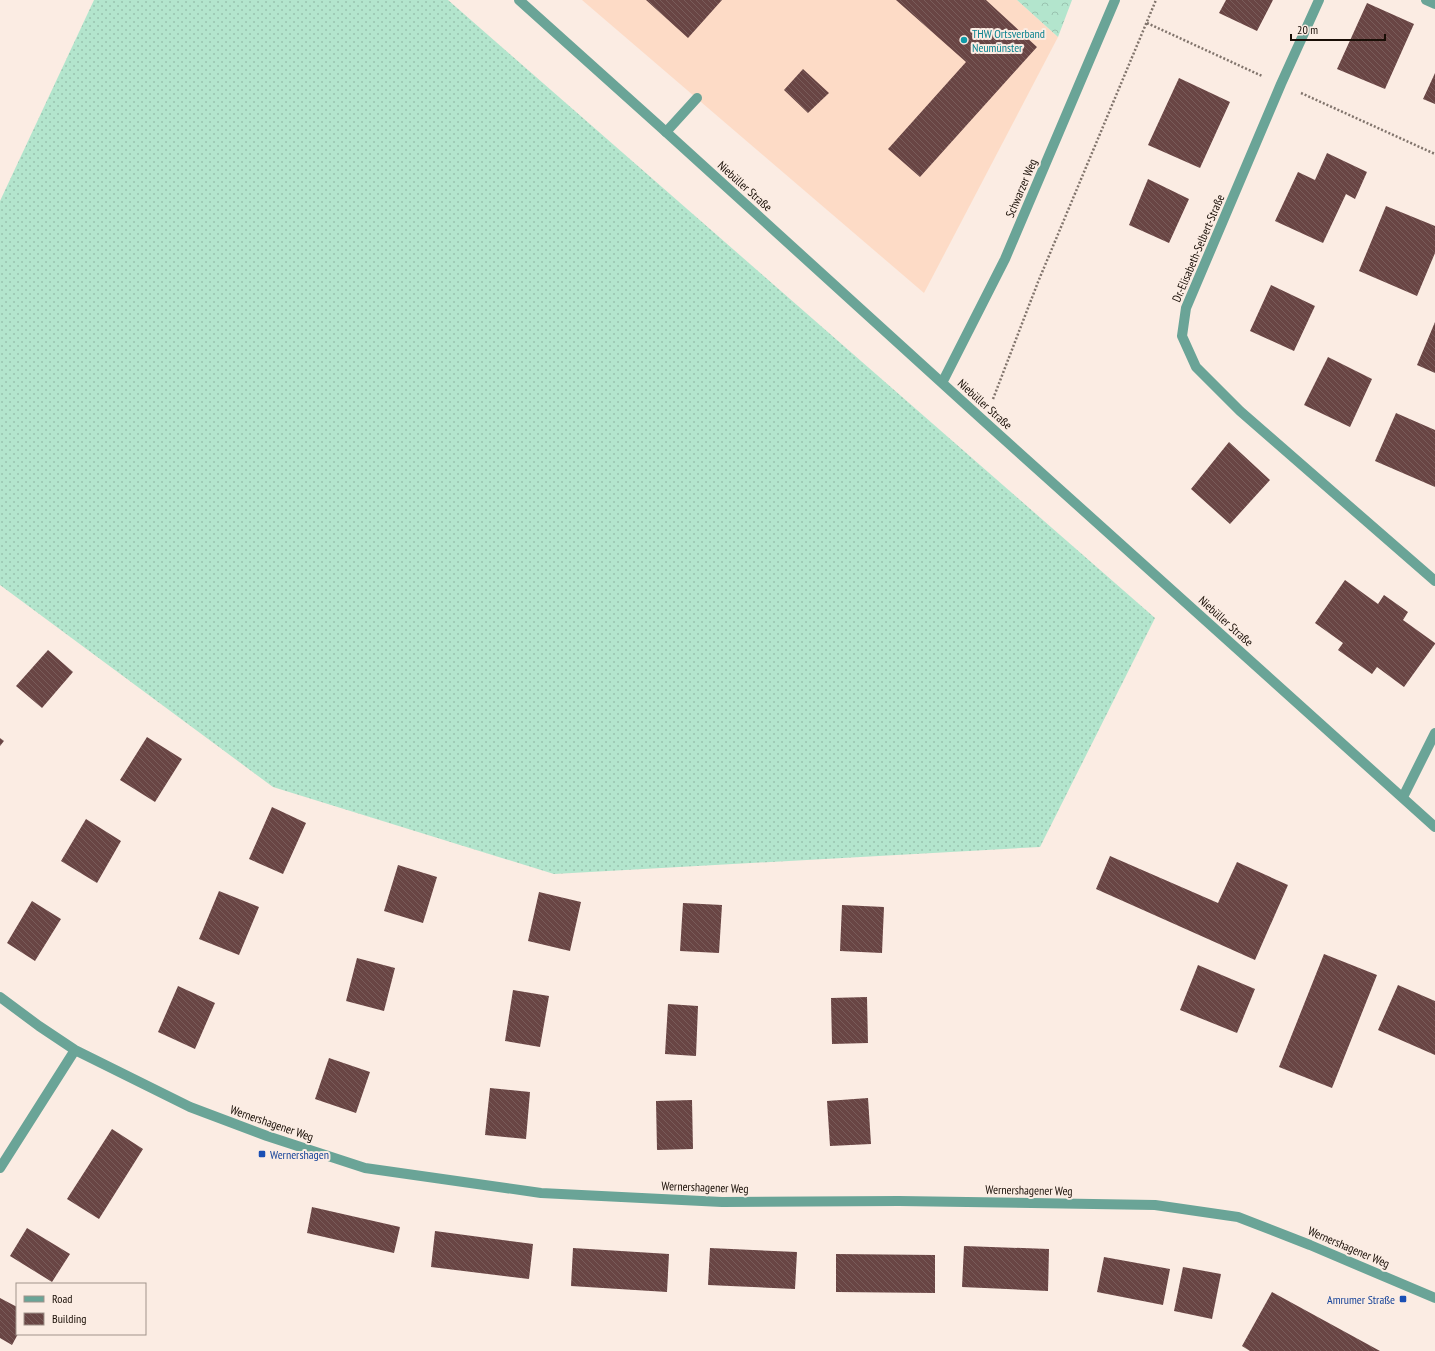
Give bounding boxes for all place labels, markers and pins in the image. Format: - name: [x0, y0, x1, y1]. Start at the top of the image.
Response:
- place label: THW Ortsverband Neumünster: [972, 26, 1045, 55]
- marker: THW Ortsverband Neumünster: [959, 35, 969, 45]
- place label: Wernershagen: [270, 1147, 329, 1162]
- marker: Wernershagen: [257, 1149, 267, 1159]
- place label: Amrumer Straße: [1327, 1292, 1395, 1307]
- marker: Amrumer Straße: [1398, 1294, 1408, 1304]

